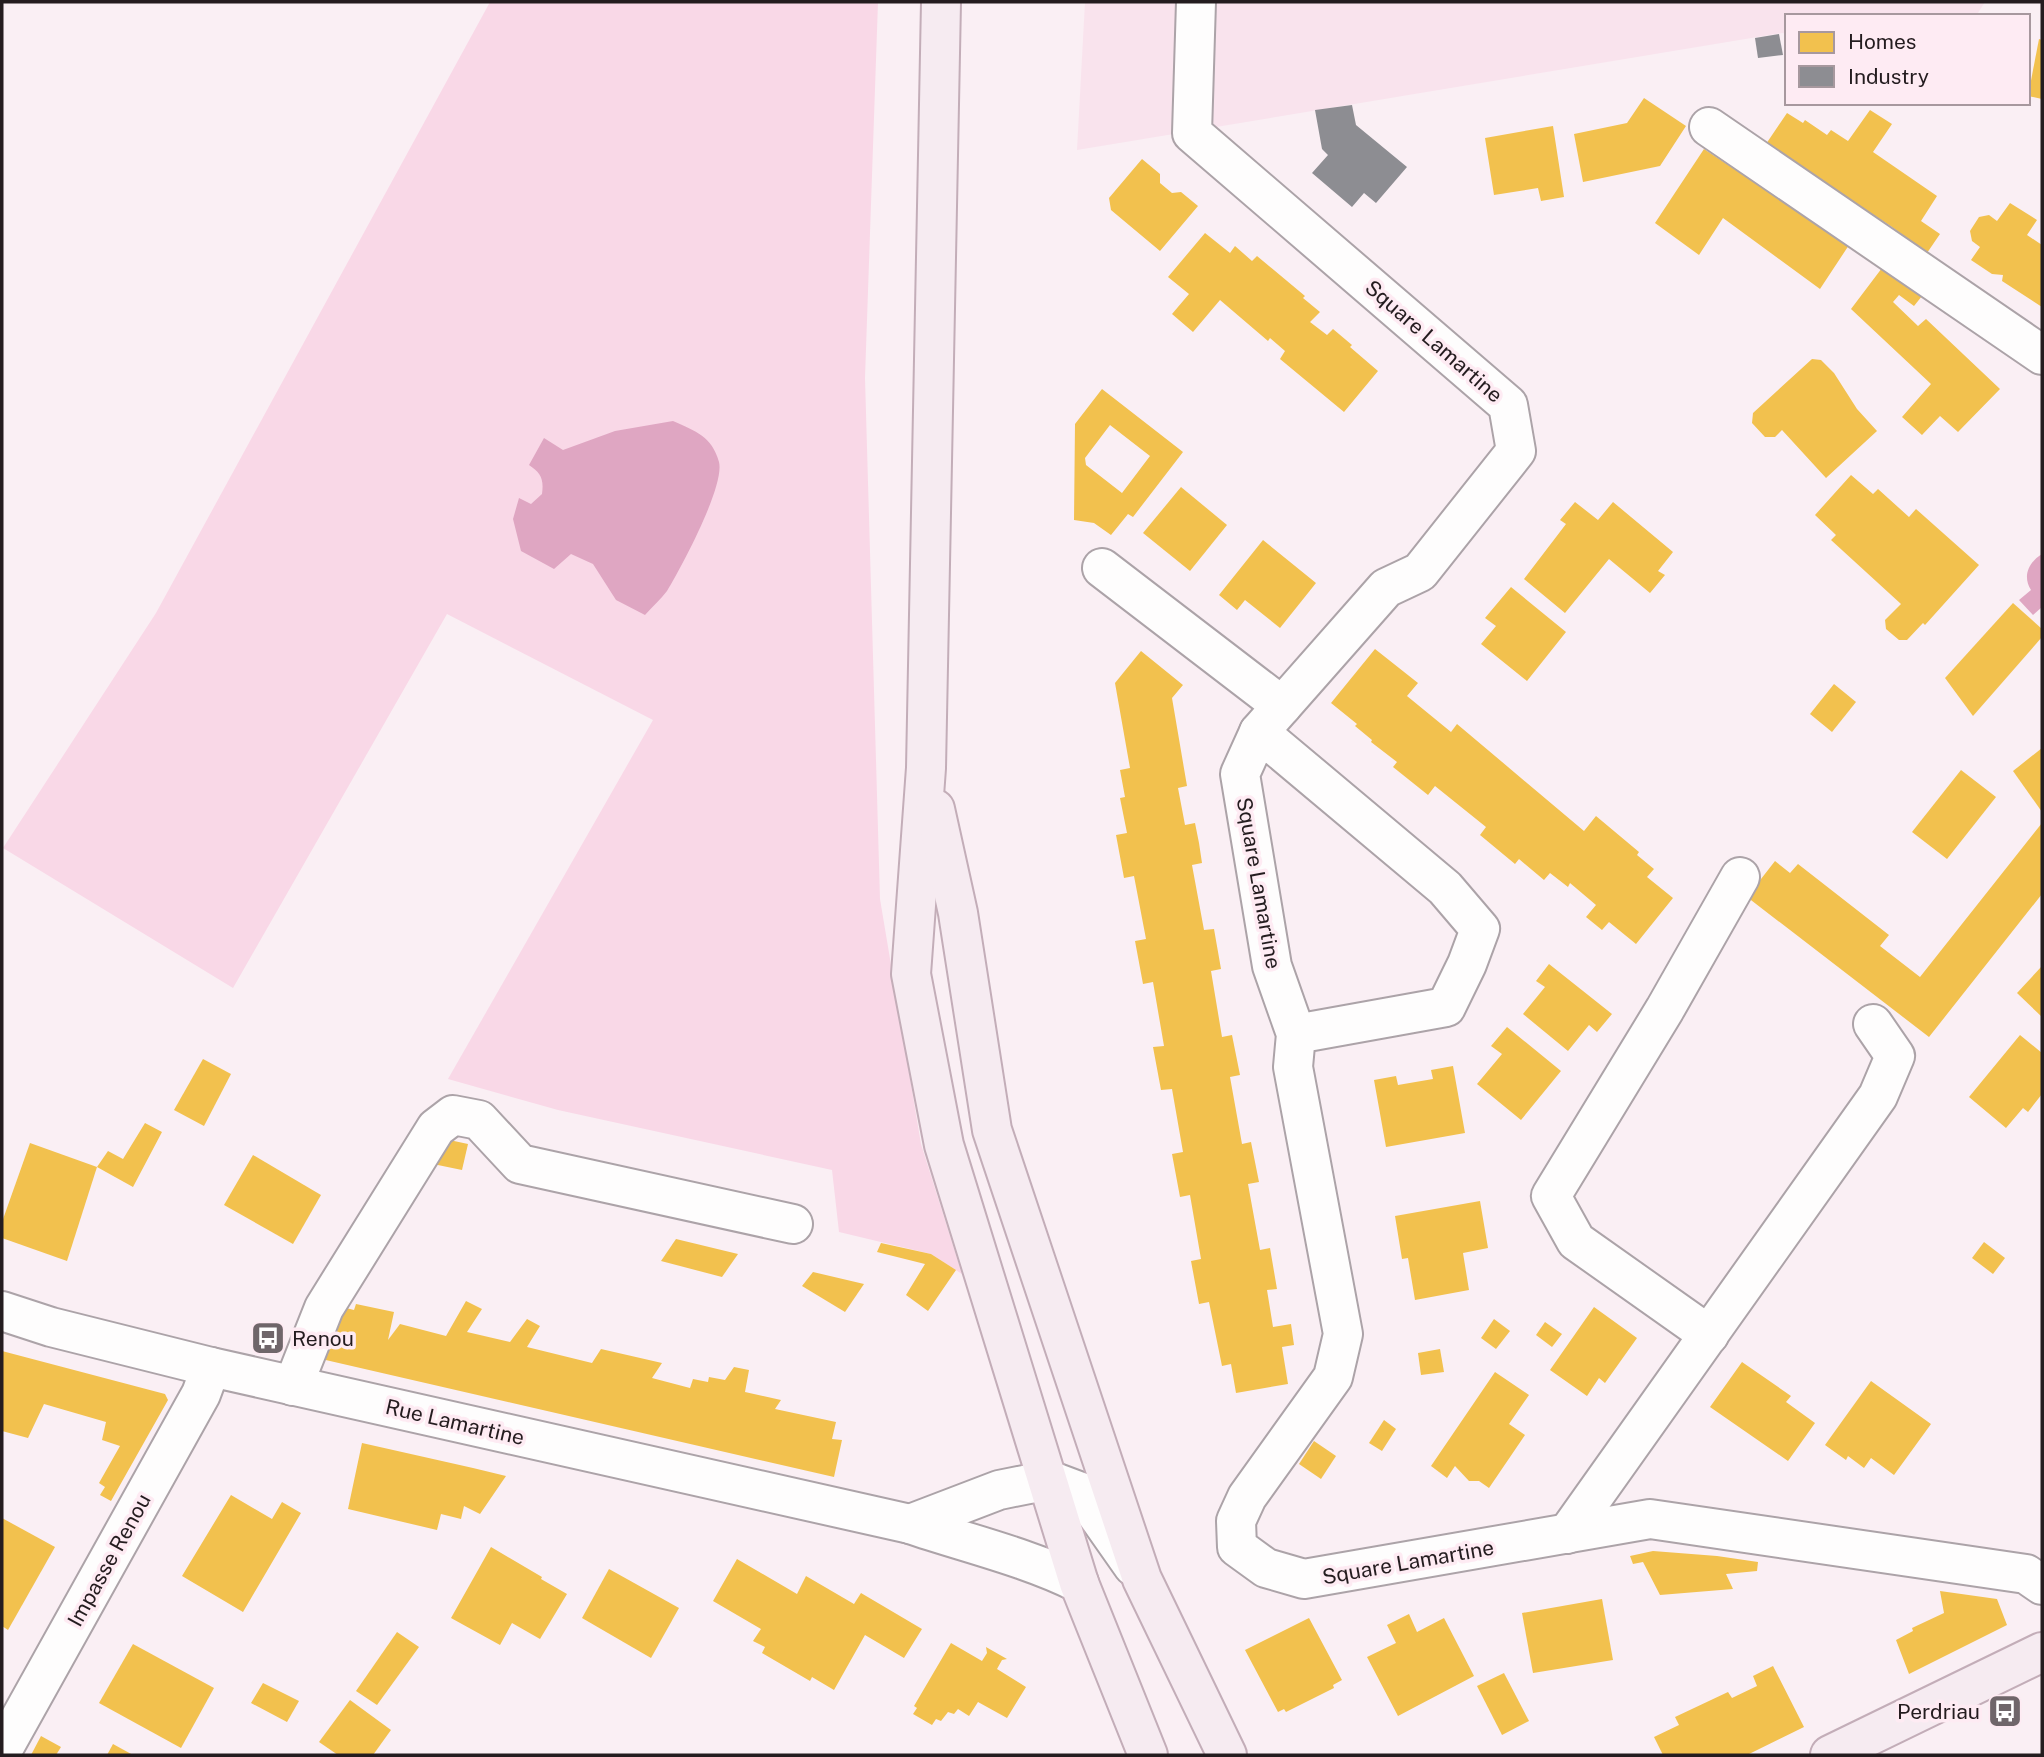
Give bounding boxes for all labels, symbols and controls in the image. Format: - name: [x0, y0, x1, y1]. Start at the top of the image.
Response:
- legend: [1785, 14, 2030, 105]
- text: Homes: [1848, 29, 1916, 54]
- text: Industry: [1848, 64, 1929, 89]
- street label: Square Lamartine: [1360, 275, 1508, 407]
- street label: Square Lamartine: [1232, 795, 1286, 971]
- bus stop icon: Renou: [249, 1319, 287, 1357]
- place label: Renou: [292, 1326, 354, 1351]
- street label: Rue Lamartine: [383, 1394, 527, 1450]
- street label: Impasse Renou: [62, 1489, 156, 1631]
- street label: Square Lamartine: [1320, 1535, 1496, 1589]
- bus stop icon: Perdriau: [1986, 1692, 2024, 1730]
- place label: Perdriau: [1897, 1699, 1980, 1724]

